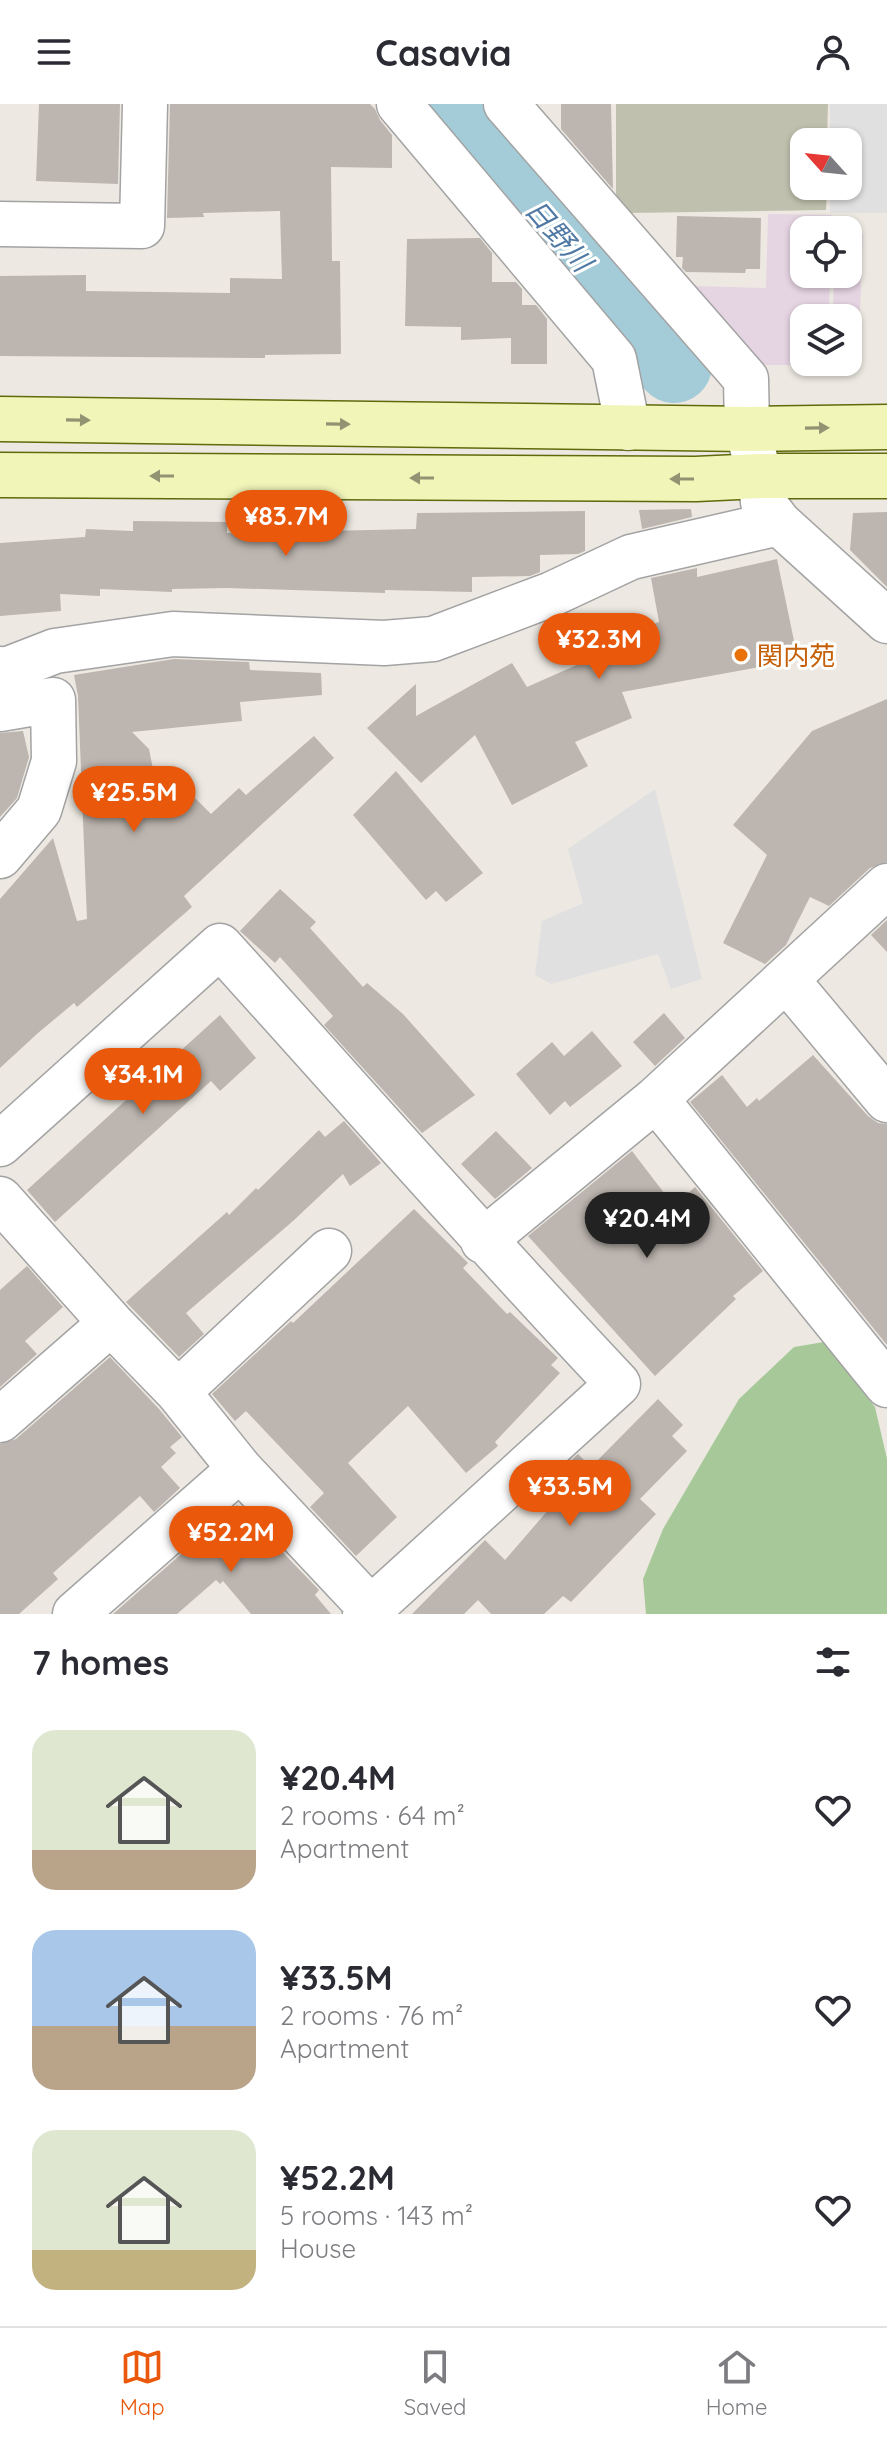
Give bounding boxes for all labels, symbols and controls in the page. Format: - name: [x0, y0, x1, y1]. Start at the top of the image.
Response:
- icon: menu: [32, 30, 76, 74]
- text: Casavia: [375, 30, 512, 75]
- icon: person: [811, 30, 855, 74]
- north arrow: [790, 128, 862, 200]
- map controls: [790, 128, 862, 376]
- water label: 日野川: [518, 192, 602, 280]
- button: locate: [790, 216, 862, 288]
- button: layers: [790, 304, 862, 376]
- one-way arrow: [66, 414, 91, 427]
- one-way arrow: [326, 418, 351, 430]
- one-way arrow: [805, 422, 830, 434]
- one-way arrow: [149, 470, 174, 482]
- one-way arrow: [409, 472, 434, 484]
- one-way arrow: [669, 473, 694, 485]
- pin: ¥83.7M: [221, 490, 351, 558]
- text: ¥83.7M: [243, 499, 329, 532]
- pin: ¥32.3M: [534, 613, 664, 681]
- text: ¥32.3M: [556, 622, 642, 655]
- place label: 関内苑: [757, 639, 835, 672]
- marker: 関内苑: [732, 646, 750, 664]
- pin: ¥25.5M: [69, 766, 199, 834]
- text: ¥25.5M: [91, 775, 177, 808]
- pin: ¥34.1M: [78, 1048, 208, 1116]
- text: ¥34.1M: [102, 1057, 184, 1090]
- pin: ¥20.4M: [582, 1192, 712, 1260]
- text: ¥20.4M: [603, 1201, 691, 1234]
- pin: ¥33.5M: [505, 1460, 635, 1528]
- text: ¥33.5M: [527, 1469, 613, 1502]
- pin: ¥52.2M: [166, 1506, 296, 1574]
- text: ¥52.2M: [187, 1515, 275, 1548]
- icon: filters: [811, 1640, 855, 1684]
- text: 7 homes: [32, 1641, 169, 1684]
- text: ¥20.4M: [280, 1756, 396, 1799]
- icon: home: [96, 1762, 192, 1858]
- icon: heart: [811, 1788, 855, 1832]
- text: 2 rooms · 64 m²: [280, 1799, 465, 1832]
- text: Apartment: [280, 1832, 409, 1865]
- text: ¥33.5M: [280, 1956, 393, 1999]
- icon: home: [96, 1962, 192, 2058]
- icon: heart: [811, 1988, 855, 2032]
- text: 2 rooms · 76 m²: [280, 1999, 463, 2032]
- text: Apartment: [280, 2032, 409, 2065]
- text: ¥52.2M: [280, 2156, 395, 2199]
- icon: home: [96, 2162, 192, 2258]
- icon: heart: [811, 2188, 855, 2232]
- text: 5 rooms · 143 m²: [280, 2199, 473, 2232]
- text: House: [280, 2232, 356, 2265]
- tab: Map: [120, 2345, 164, 2421]
- tab: Saved: [404, 2345, 466, 2421]
- tab: Home: [706, 2345, 767, 2421]

